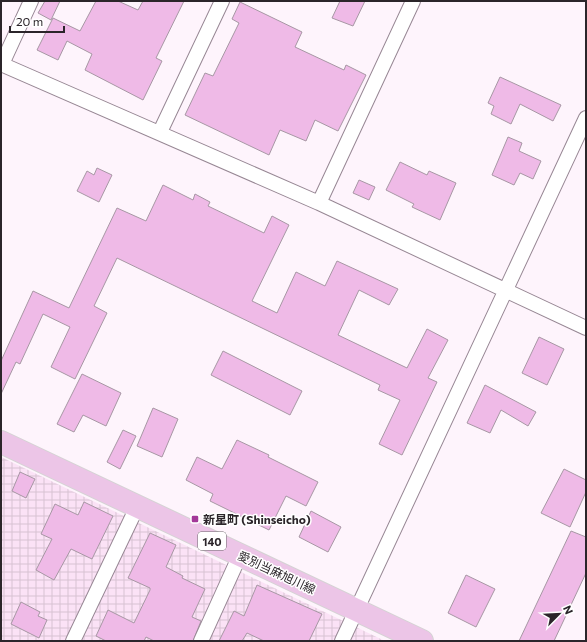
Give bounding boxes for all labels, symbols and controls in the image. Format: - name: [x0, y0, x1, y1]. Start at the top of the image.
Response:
- scale bar: [10, 8, 64, 34]
- text: 20 m: [16, 14, 43, 28]
- place label: 新星町 (Shinseicho): [203, 512, 311, 526]
- marker: 新星町 (Shinseicho): [190, 514, 200, 524]
- road number: 140: [198, 532, 226, 550]
- street label: 愛別当麻旭川線: [236, 548, 318, 596]
- north arrow: [539, 594, 579, 634]
- text: N: [561, 603, 576, 616]

